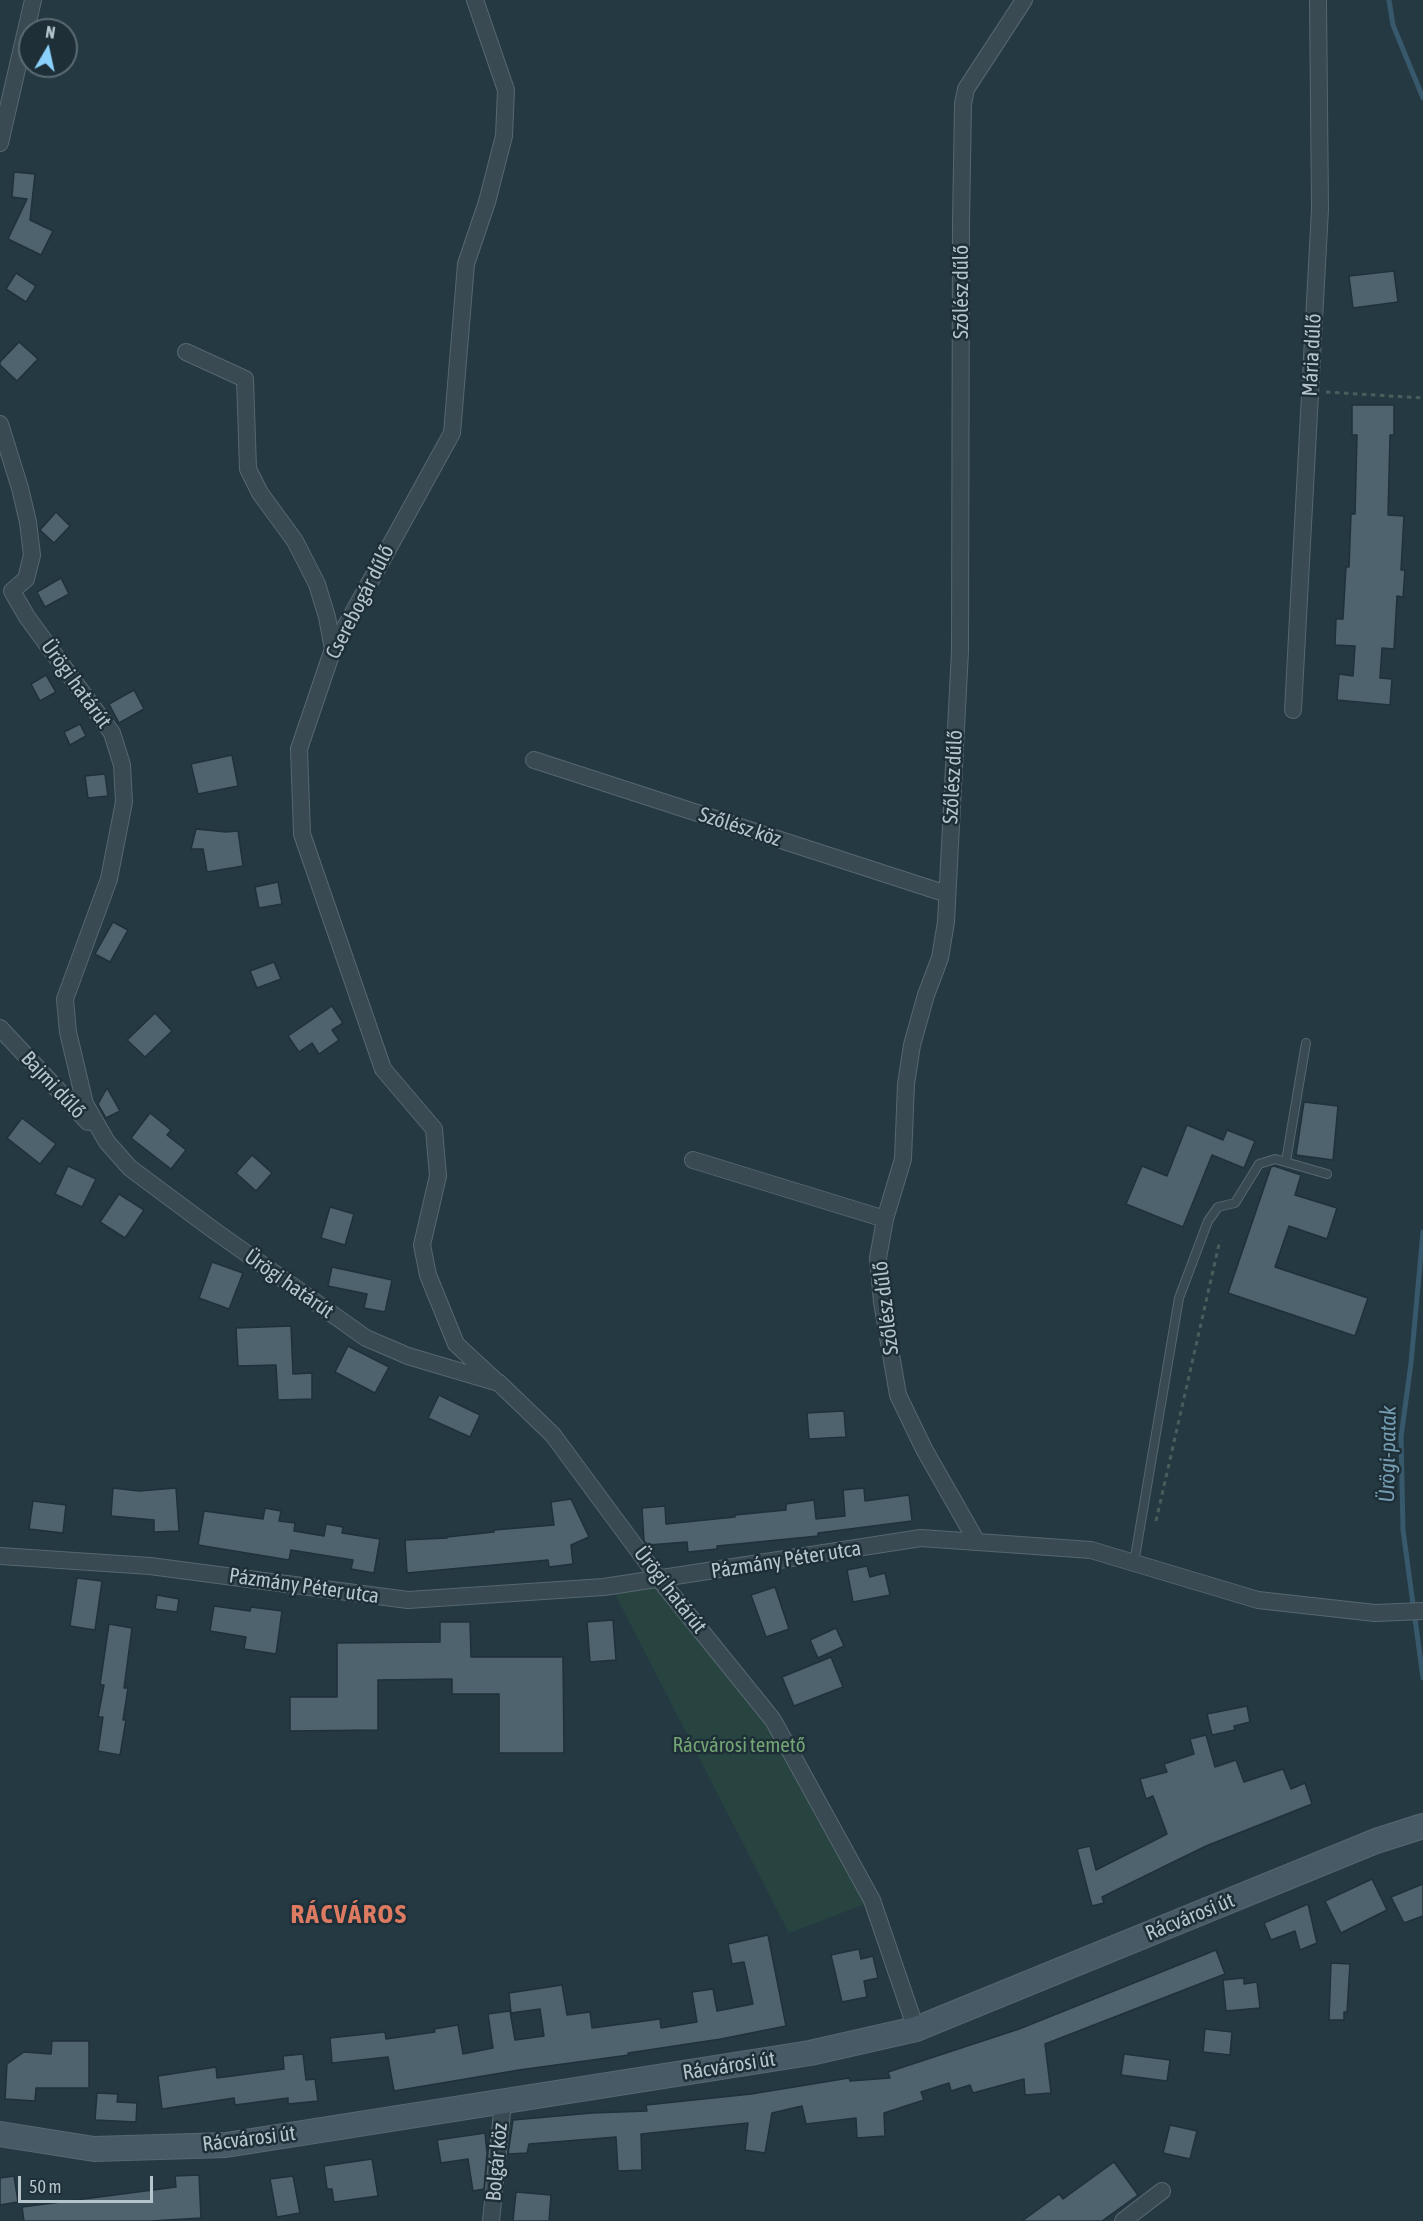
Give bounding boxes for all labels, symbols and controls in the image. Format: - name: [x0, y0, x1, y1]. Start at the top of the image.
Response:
- north arrow: [18, 18, 78, 78]
- text: N: [44, 23, 57, 42]
- street label: Szőlész dűlő: [948, 245, 974, 339]
- street label: Mária dűlő: [1297, 313, 1327, 397]
- street label: Cserebogár dűlő: [320, 541, 400, 663]
- street label: Ürögi határút: [35, 635, 117, 733]
- street label: Szőlész dűlő: [938, 729, 968, 825]
- street label: Szőlész köz: [696, 802, 784, 852]
- street label: Bajmi dűlő: [16, 1046, 90, 1124]
- street label: Ürögi határút: [239, 1244, 339, 1324]
- street label: Szőlész dűlő: [868, 1260, 904, 1356]
- water label: Ürögi-patak: [1374, 1405, 1402, 1503]
- street label: Pázmány Péter utca: [709, 1536, 863, 1584]
- street label: Ürögi határút: [628, 1542, 712, 1638]
- street label: Pázmány Péter utca: [227, 1563, 381, 1609]
- park label: Rácvárosi temető: [672, 1732, 806, 1758]
- street label: Rácvárosi út: [1142, 1888, 1238, 1946]
- district label: RÁCVÁROS: [290, 1898, 408, 1930]
- street label: Rácvárosi út: [681, 2046, 777, 2086]
- street label: Rácvárosi út: [201, 2121, 297, 2157]
- street label: Bolgár köz: [481, 2122, 513, 2202]
- scale bar: [21, 2164, 156, 2202]
- text: 50 m: [29, 2176, 61, 2197]

